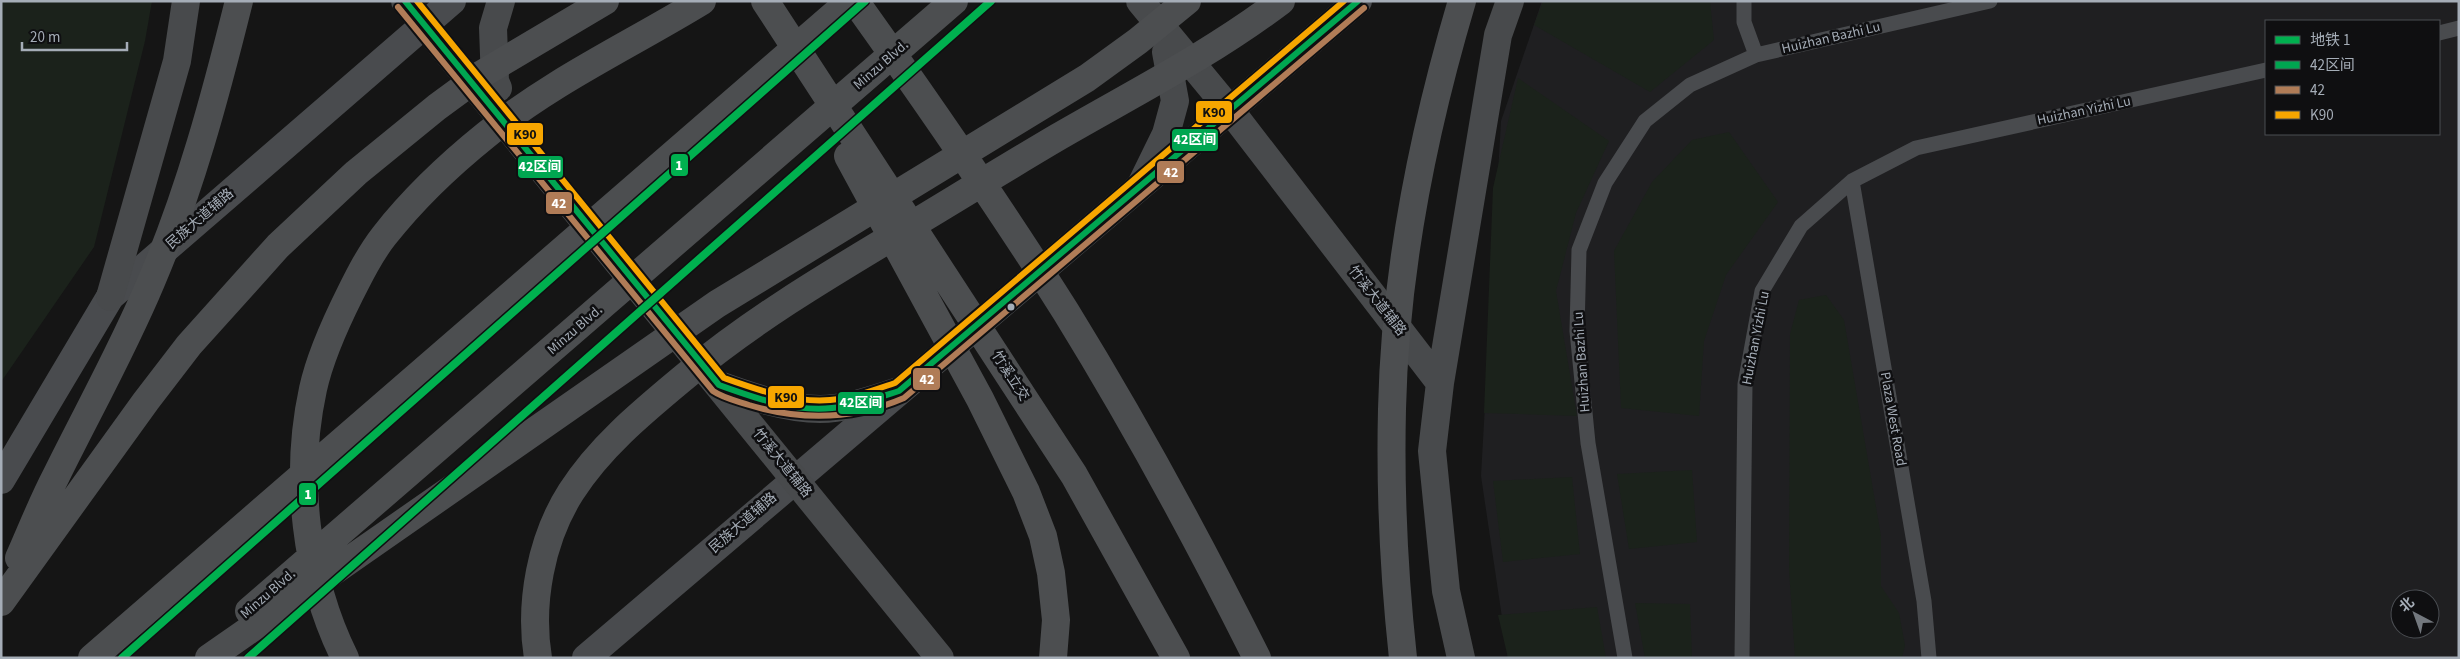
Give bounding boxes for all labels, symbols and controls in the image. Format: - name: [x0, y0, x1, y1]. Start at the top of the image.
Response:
- street label: Huizhan Bazhi Lu: [1780, 17, 1882, 59]
- scale bar: [22, 20, 128, 52]
- legend: [2265, 20, 2440, 135]
- text: 20 m: [30, 27, 60, 48]
- text: 地铁 1: [2310, 30, 2350, 51]
- street label: Minzu Blvd.: [849, 35, 913, 95]
- text: 42区间: [2310, 55, 2355, 76]
- text: 42: [2310, 80, 2325, 101]
- street label: Huizhan Yizhi Lu: [2035, 91, 2133, 131]
- line badge: K90: [1195, 100, 1233, 124]
- text: K90: [1202, 103, 1226, 123]
- text: K90: [2310, 105, 2334, 126]
- line badge: K90: [506, 122, 544, 146]
- text: K90: [513, 125, 537, 145]
- line badge: 42区间: [1171, 128, 1219, 152]
- text: 42区间: [1174, 130, 1216, 150]
- line badge: 1: [670, 153, 689, 177]
- line badge: 42区间: [517, 155, 564, 179]
- text: 1: [675, 156, 683, 176]
- text: 42区间: [519, 157, 561, 177]
- line badge: 42: [1156, 160, 1185, 184]
- text: 42: [1164, 163, 1178, 183]
- street label: 民族大道辅路: [162, 184, 238, 254]
- line badge: 42: [545, 191, 573, 215]
- text: 42: [552, 194, 566, 214]
- street label: 竹溪大道辅路: [1343, 262, 1411, 340]
- street label: Huizhan Yizhi Lu: [1737, 289, 1775, 387]
- street label: Minzu Blvd.: [543, 300, 607, 360]
- unlabelled marker: [1006, 302, 1016, 312]
- street label: Huizhan Bazhi Lu: [1569, 311, 1595, 413]
- street label: 竹溪立交: [986, 347, 1034, 405]
- line badge: 42: [912, 367, 941, 391]
- text: 42: [920, 370, 934, 390]
- street label: Plaza West Road: [1875, 370, 1911, 468]
- line badge: K90: [767, 385, 805, 409]
- text: K90: [774, 388, 798, 408]
- line badge: 42区间: [837, 391, 885, 415]
- text: 42区间: [840, 393, 882, 413]
- street label: 竹溪大道辅路: [748, 424, 816, 502]
- line badge: 1: [298, 482, 317, 506]
- text: 1: [304, 485, 312, 505]
- street label: 民族大道辅路: [705, 488, 781, 558]
- street label: Minzu Blvd.: [236, 564, 300, 624]
- north arrow: [2390, 589, 2440, 639]
- text: 北: [2395, 593, 2419, 617]

